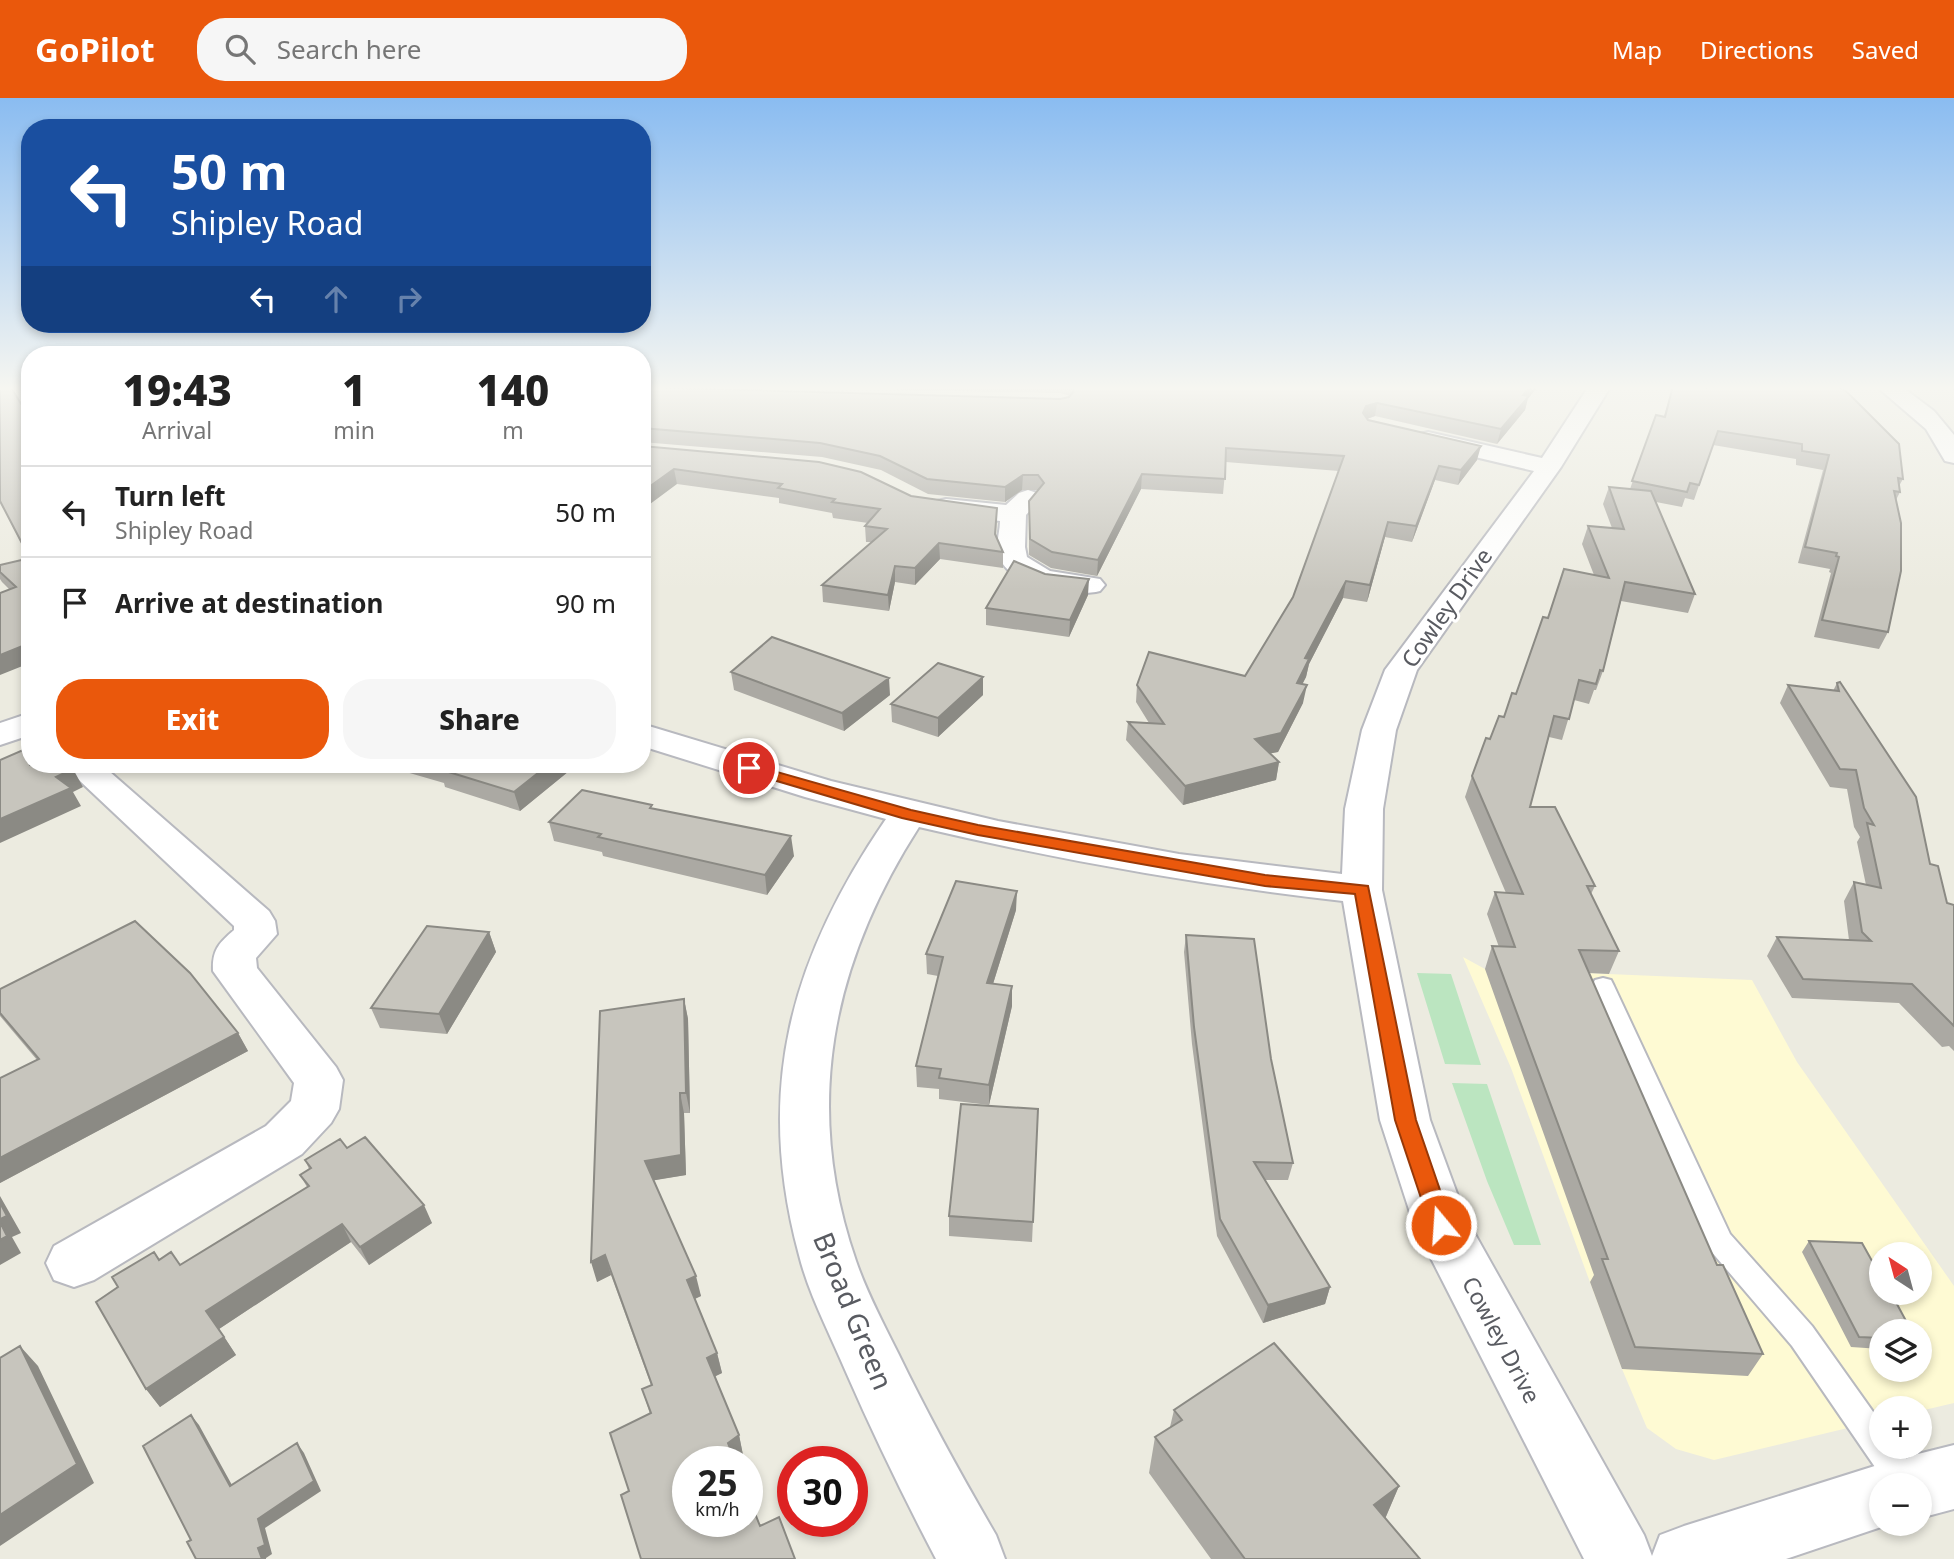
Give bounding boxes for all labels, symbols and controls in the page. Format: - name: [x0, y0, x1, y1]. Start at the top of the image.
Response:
- search box: [197, 18, 687, 81]
- text: GoPilot: [35, 27, 155, 72]
- icon: search: [221, 30, 259, 68]
- text: Search here: [277, 31, 421, 67]
- text: Map: [1612, 33, 1662, 66]
- text: Directions: [1700, 33, 1814, 66]
- text: Saved: [1852, 33, 1919, 66]
- text: 50 m: [171, 138, 288, 204]
- icon: left: [56, 147, 147, 238]
- text: Shipley Road: [171, 201, 363, 244]
- icon: left: [244, 280, 282, 318]
- icon: ahead: [317, 280, 355, 318]
- icon: right: [390, 280, 428, 318]
- text: 19:43: [123, 361, 232, 418]
- text: 1: [342, 361, 366, 418]
- text: 140: [477, 361, 549, 418]
- text: Arrival: [142, 414, 212, 446]
- text: min: [333, 414, 375, 446]
- text: m: [502, 414, 524, 446]
- text: Turn left: [115, 478, 226, 514]
- icon: left: [56, 493, 94, 531]
- text: 50 m: [555, 494, 616, 530]
- text: Shipley Road: [115, 514, 253, 546]
- street label: Cowley Drive: [1393, 541, 1499, 674]
- icon: arrive: [56, 584, 94, 622]
- text: Arrive at destination: [115, 585, 384, 621]
- text: 90 m: [555, 585, 616, 621]
- button: Exit: [56, 679, 329, 759]
- button: Share: [343, 679, 616, 759]
- pin: [719, 738, 779, 798]
- icon: arrive: [730, 749, 768, 787]
- position arrow: [1404, 1188, 1478, 1262]
- street label: Broad Green: [805, 1226, 903, 1395]
- north arrow: [1869, 1242, 1932, 1306]
- map controls: [1869, 1242, 1932, 1536]
- street label: Cowley Drive: [1455, 1271, 1549, 1408]
- button: layers: [1869, 1319, 1932, 1382]
- button: +: [1869, 1396, 1932, 1459]
- speed limit sign: 30: [777, 1446, 868, 1537]
- text: 25: [697, 1459, 738, 1506]
- button: −: [1869, 1473, 1932, 1536]
- text: km/h: [695, 1497, 740, 1521]

